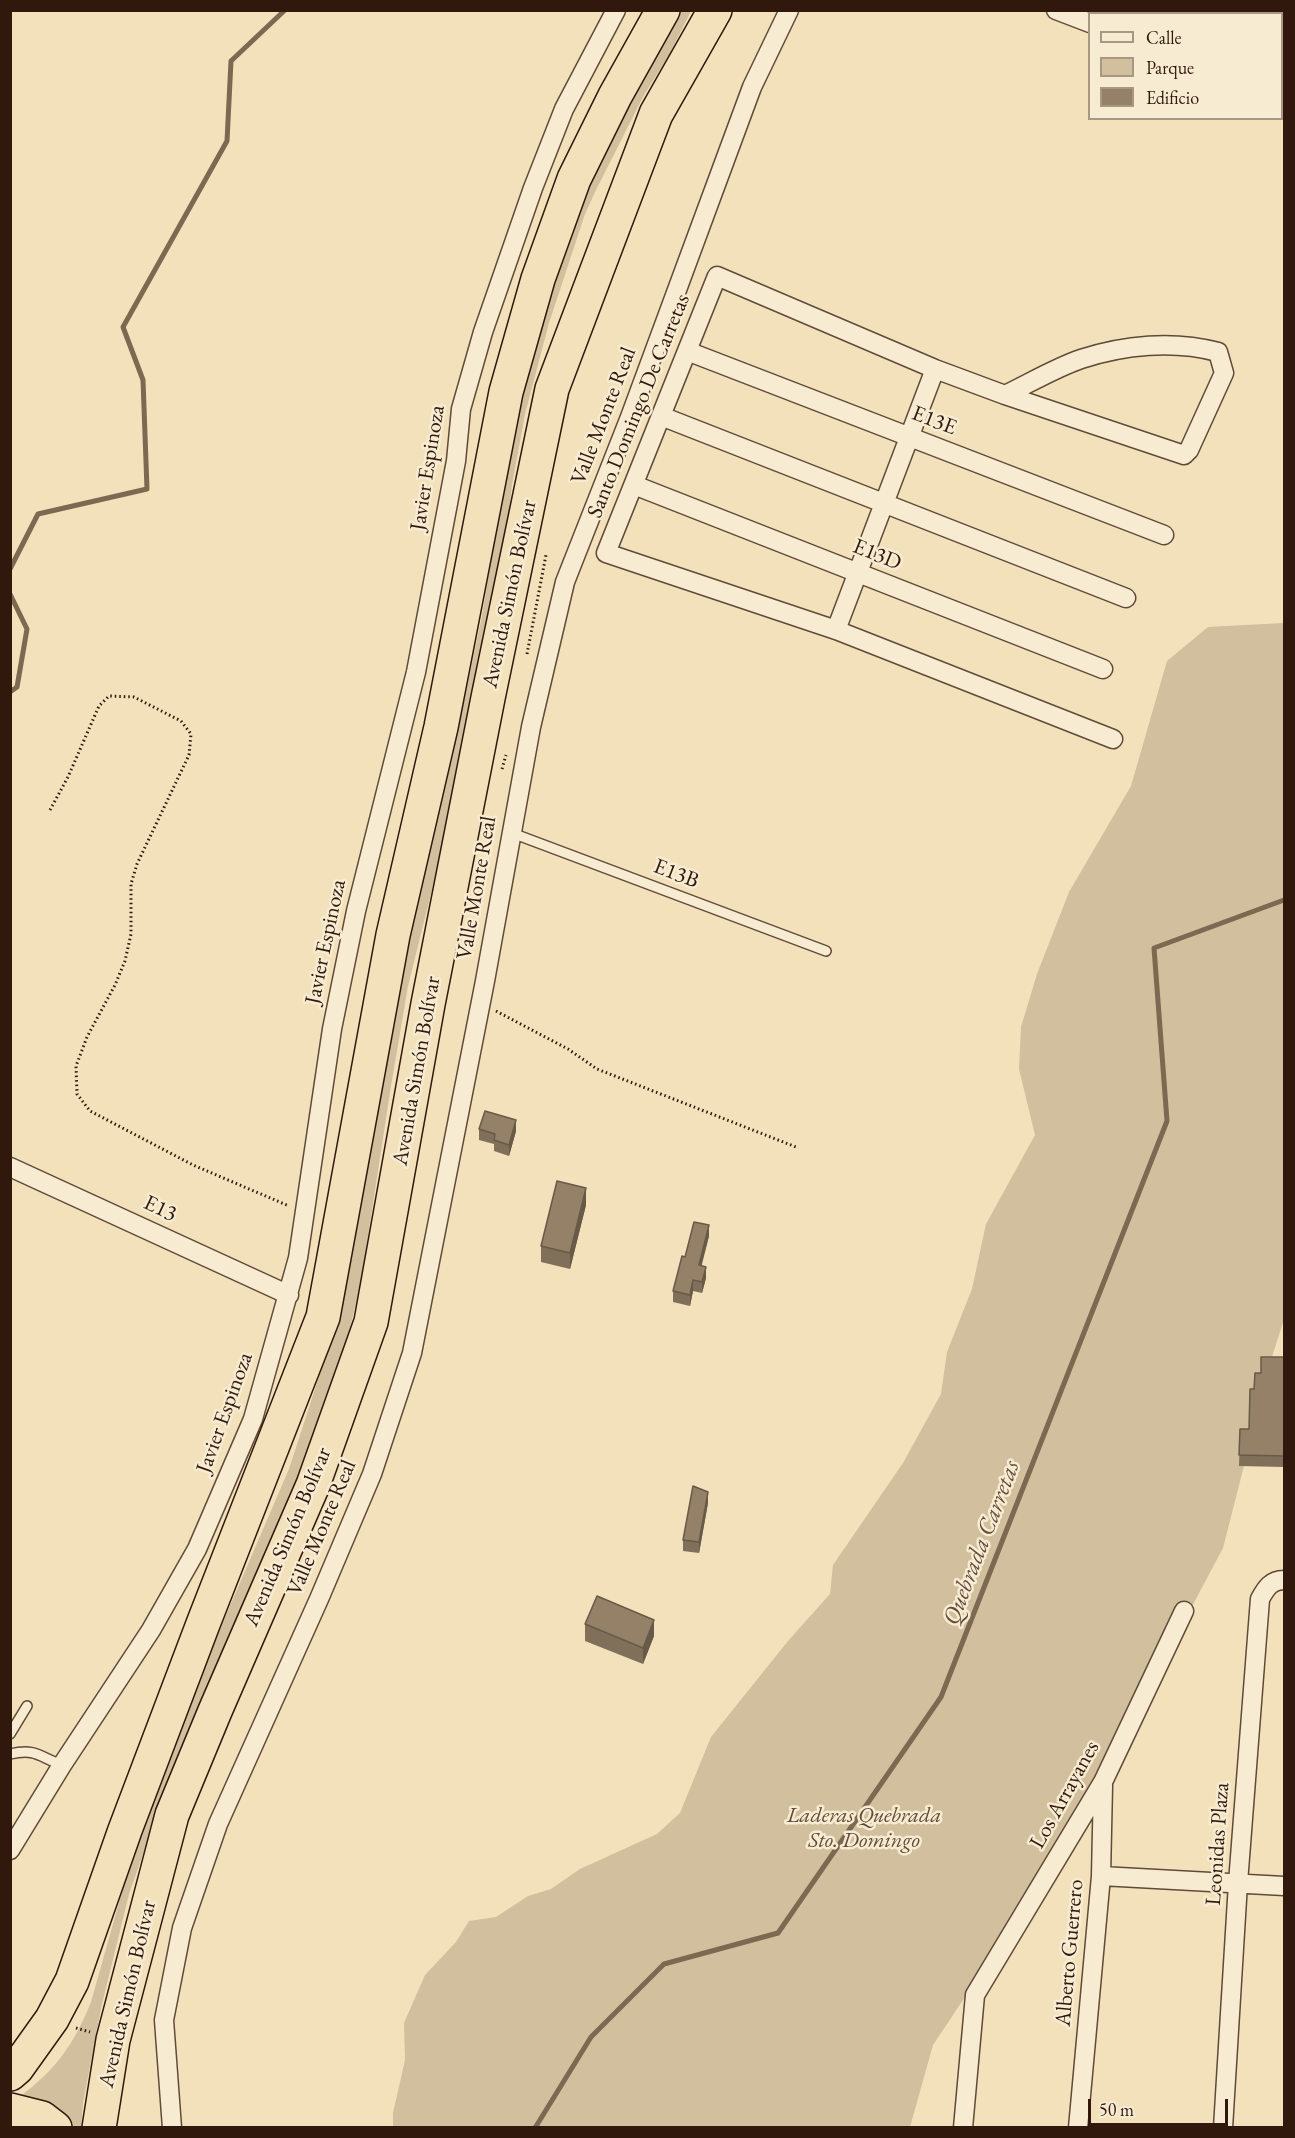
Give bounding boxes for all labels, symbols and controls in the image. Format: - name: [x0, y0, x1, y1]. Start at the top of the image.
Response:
- legend: [1088, 12, 1283, 120]
- text: Calle: [1146, 26, 1182, 49]
- text: Parque: [1146, 56, 1194, 79]
- text: Edificio: [1146, 86, 1199, 109]
- street label: Santo Domingo De Carretas: [582, 290, 696, 522]
- street label: Valle Monte Real: [566, 344, 642, 488]
- street label: E13E: [908, 400, 960, 442]
- street label: Javier Espinoza: [405, 403, 451, 533]
- street label: Avenida Simón Bolívar: [477, 497, 543, 691]
- street label: E13D: [849, 533, 905, 577]
- street label: Valle Monte Real: [451, 814, 503, 962]
- street label: E13B: [650, 853, 702, 895]
- street label: Javier Espinoza: [300, 877, 352, 1007]
- street label: Avenida Simón Bolívar: [387, 974, 447, 1168]
- street label: E13: [139, 1190, 181, 1228]
- street label: Javier Espinoza: [191, 1349, 259, 1477]
- street label: Avenida Simón Bolívar: [238, 1444, 338, 1630]
- street label: Valle Monte Real: [282, 1456, 362, 1600]
- water label: Quebrada Carretas: [937, 1457, 1027, 1629]
- street label: Los Arrayanes: [1025, 1737, 1105, 1853]
- street label: Leonidas Plaza: [1201, 1782, 1235, 1906]
- park label: Laderas Quebrada Sto. Domingo: [787, 1803, 941, 1855]
- street label: Alberto Guerrero: [1050, 1878, 1090, 2028]
- street label: Avenida Simón Bolívar: [94, 1898, 162, 2090]
- scale bar: [1091, 2087, 1230, 2125]
- text: 50 m: [1099, 2098, 1134, 2121]

